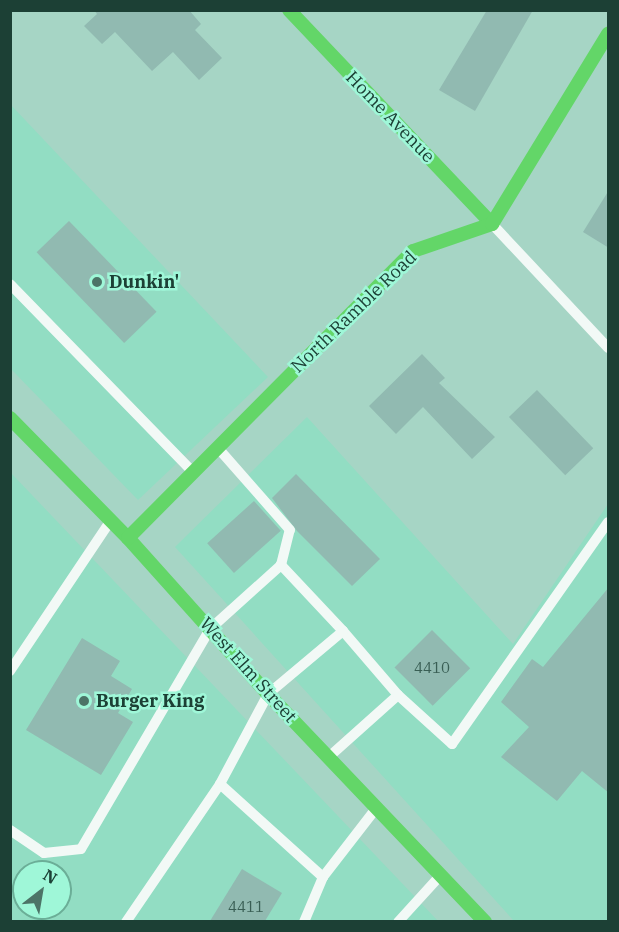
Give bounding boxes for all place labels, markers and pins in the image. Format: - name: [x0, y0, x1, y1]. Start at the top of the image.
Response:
- place label: Dunkin': [109, 271, 179, 293]
- marker: Dunkin': [90, 275, 104, 289]
- place label: Burger King: [96, 690, 204, 712]
- marker: Burger King: [77, 694, 91, 708]

